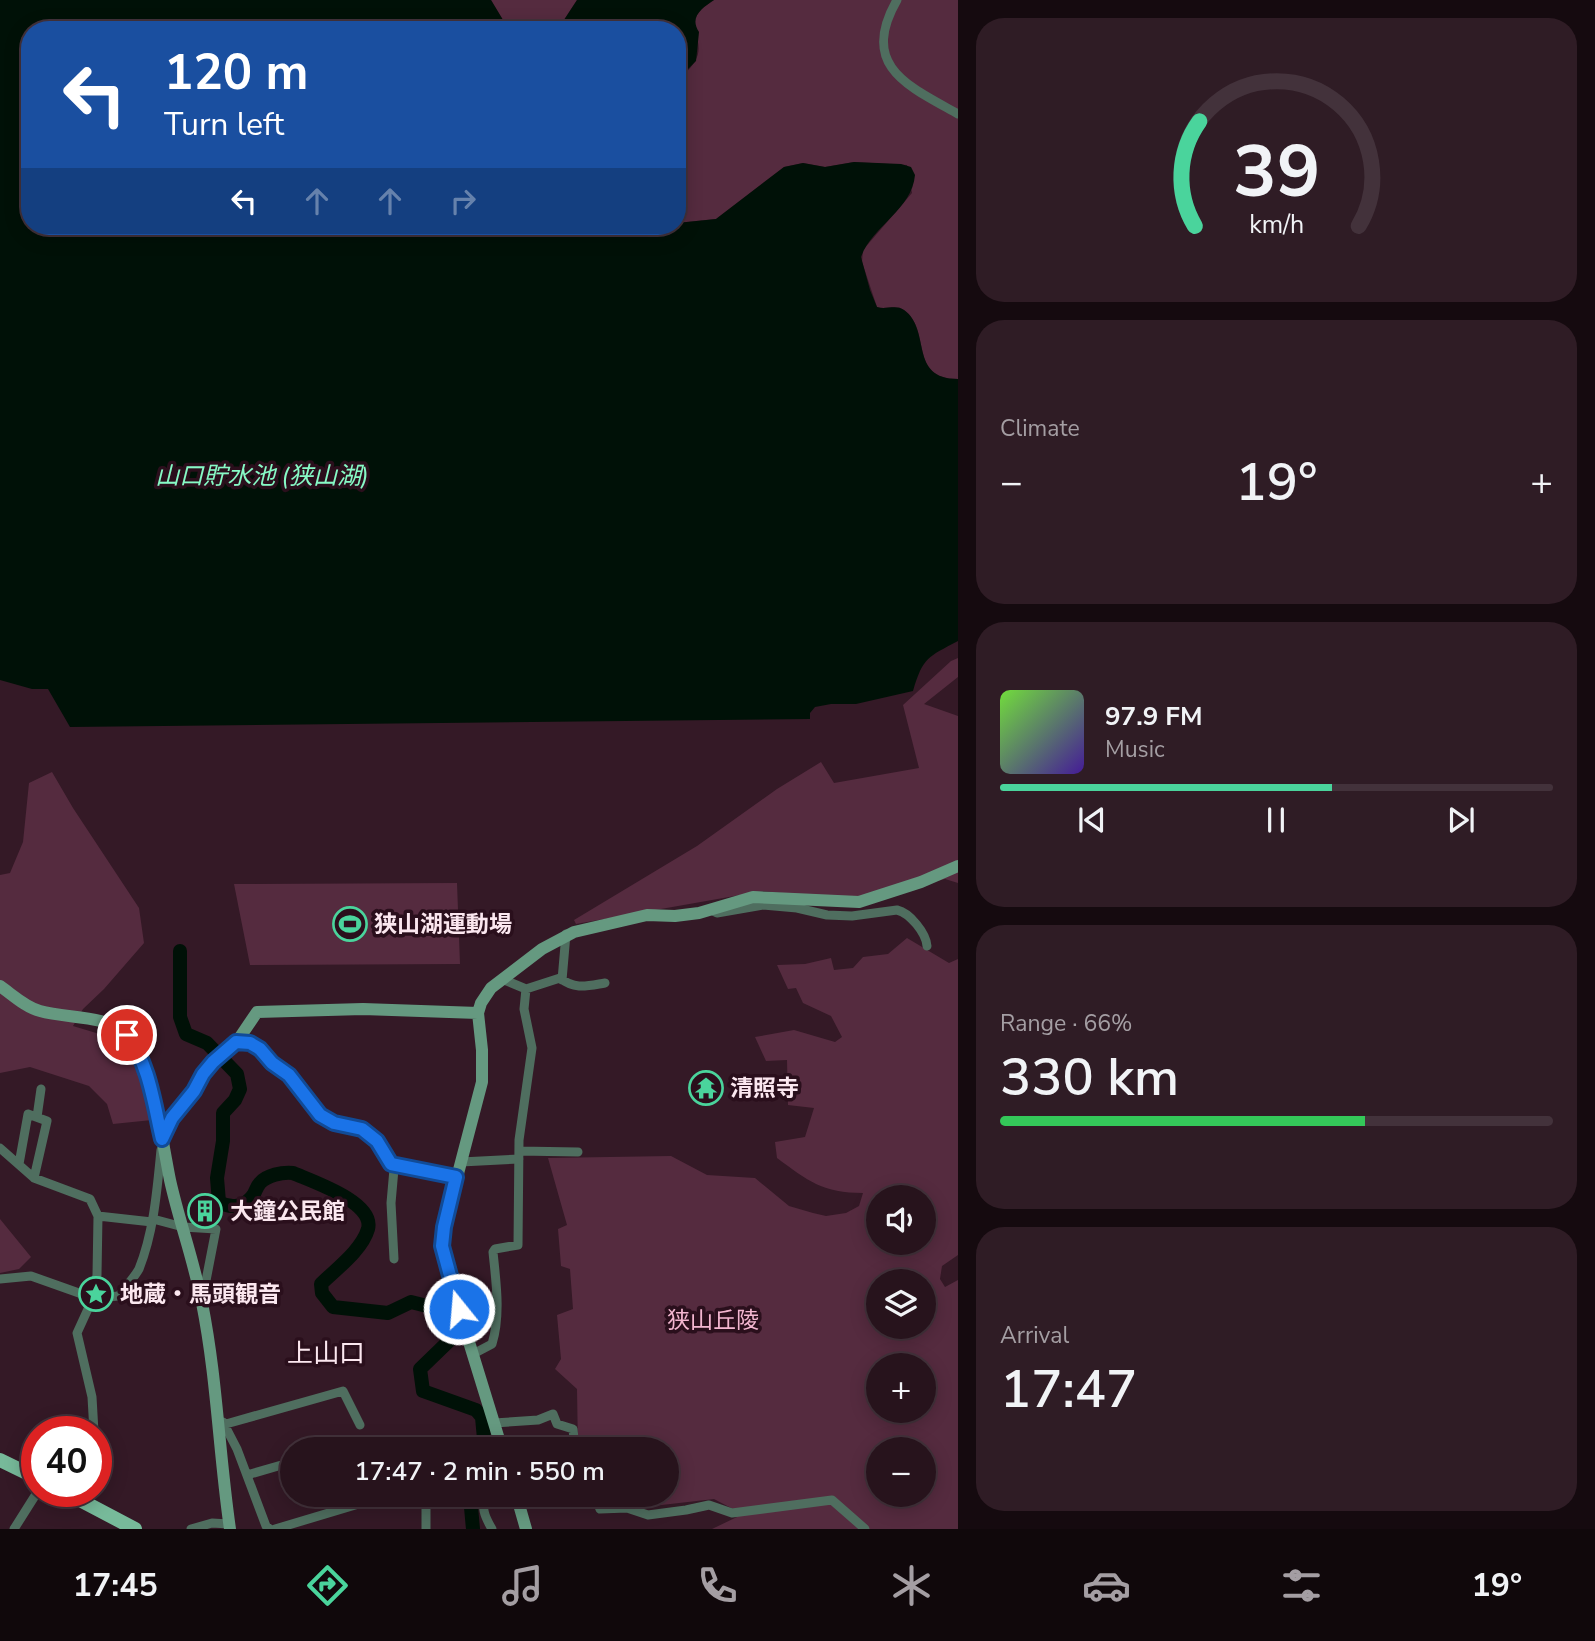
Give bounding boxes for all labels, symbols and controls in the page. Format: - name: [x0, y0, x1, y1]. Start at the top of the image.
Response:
- text: 120 m: [164, 39, 308, 106]
- icon: left: [49, 49, 140, 140]
- text: Turn left: [164, 103, 284, 146]
- text: 39: [1233, 122, 1320, 222]
- icon: left: [225, 182, 263, 220]
- icon: ahead: [298, 182, 336, 220]
- icon: ahead: [371, 182, 409, 220]
- icon: right: [444, 182, 482, 220]
- text: km/h: [1249, 208, 1304, 242]
- text: Climate: [1000, 413, 1080, 444]
- text: 19°: [1236, 447, 1317, 518]
- text: −: [1000, 457, 1023, 508]
- text: +: [1530, 457, 1553, 508]
- water label: 山口貯水池 (狭山湖): [155, 460, 369, 492]
- text: 97.9 FM: [1105, 699, 1202, 734]
- text: Music: [1105, 734, 1165, 765]
- icon: previous: [1073, 801, 1111, 839]
- icon: pause: [1257, 801, 1295, 839]
- icon: next: [1442, 801, 1480, 839]
- sports icon: 狭山湖運動場: [331, 905, 369, 943]
- place label: 狭山湖運動場: [374, 909, 512, 940]
- pin: [97, 1005, 157, 1065]
- text: Range · 66%: [1000, 1008, 1132, 1039]
- icon: arrive: [108, 1016, 146, 1054]
- text: 330 km: [1000, 1042, 1179, 1113]
- temple icon: 清照寺: [687, 1069, 725, 1107]
- place label: 清照寺: [730, 1073, 799, 1104]
- map controls: [866, 1185, 936, 1507]
- button: sound: [866, 1185, 936, 1255]
- building icon: 大鐘公民館: [186, 1192, 224, 1230]
- place label: 大鐘公民館: [230, 1196, 345, 1227]
- button: layers: [866, 1269, 936, 1339]
- position arrow: [422, 1272, 496, 1346]
- place icon: 地蔵・馬頭観音: [77, 1275, 115, 1313]
- place label: 地蔵・馬頭観音: [120, 1279, 281, 1310]
- park label: 狭山丘陵: [667, 1305, 759, 1336]
- text: Arrival: [1000, 1320, 1069, 1351]
- district label: 上山口: [287, 1336, 365, 1371]
- button: +: [866, 1353, 936, 1423]
- text: 17:47: [1000, 1354, 1137, 1425]
- speed limit sign: 40: [21, 1416, 112, 1507]
- button: −: [866, 1437, 936, 1507]
- text: 17:47 · 2 min · 550 m: [354, 1454, 605, 1489]
- icon: directions: [303, 1561, 352, 1610]
- icon: music: [498, 1561, 547, 1610]
- icon: phone: [693, 1561, 742, 1610]
- icon: climate: [887, 1561, 936, 1610]
- icon: car: [1082, 1561, 1131, 1610]
- icon: filters: [1277, 1561, 1326, 1610]
- text: 17:45: [73, 1564, 158, 1607]
- text: 19°: [1472, 1564, 1522, 1607]

